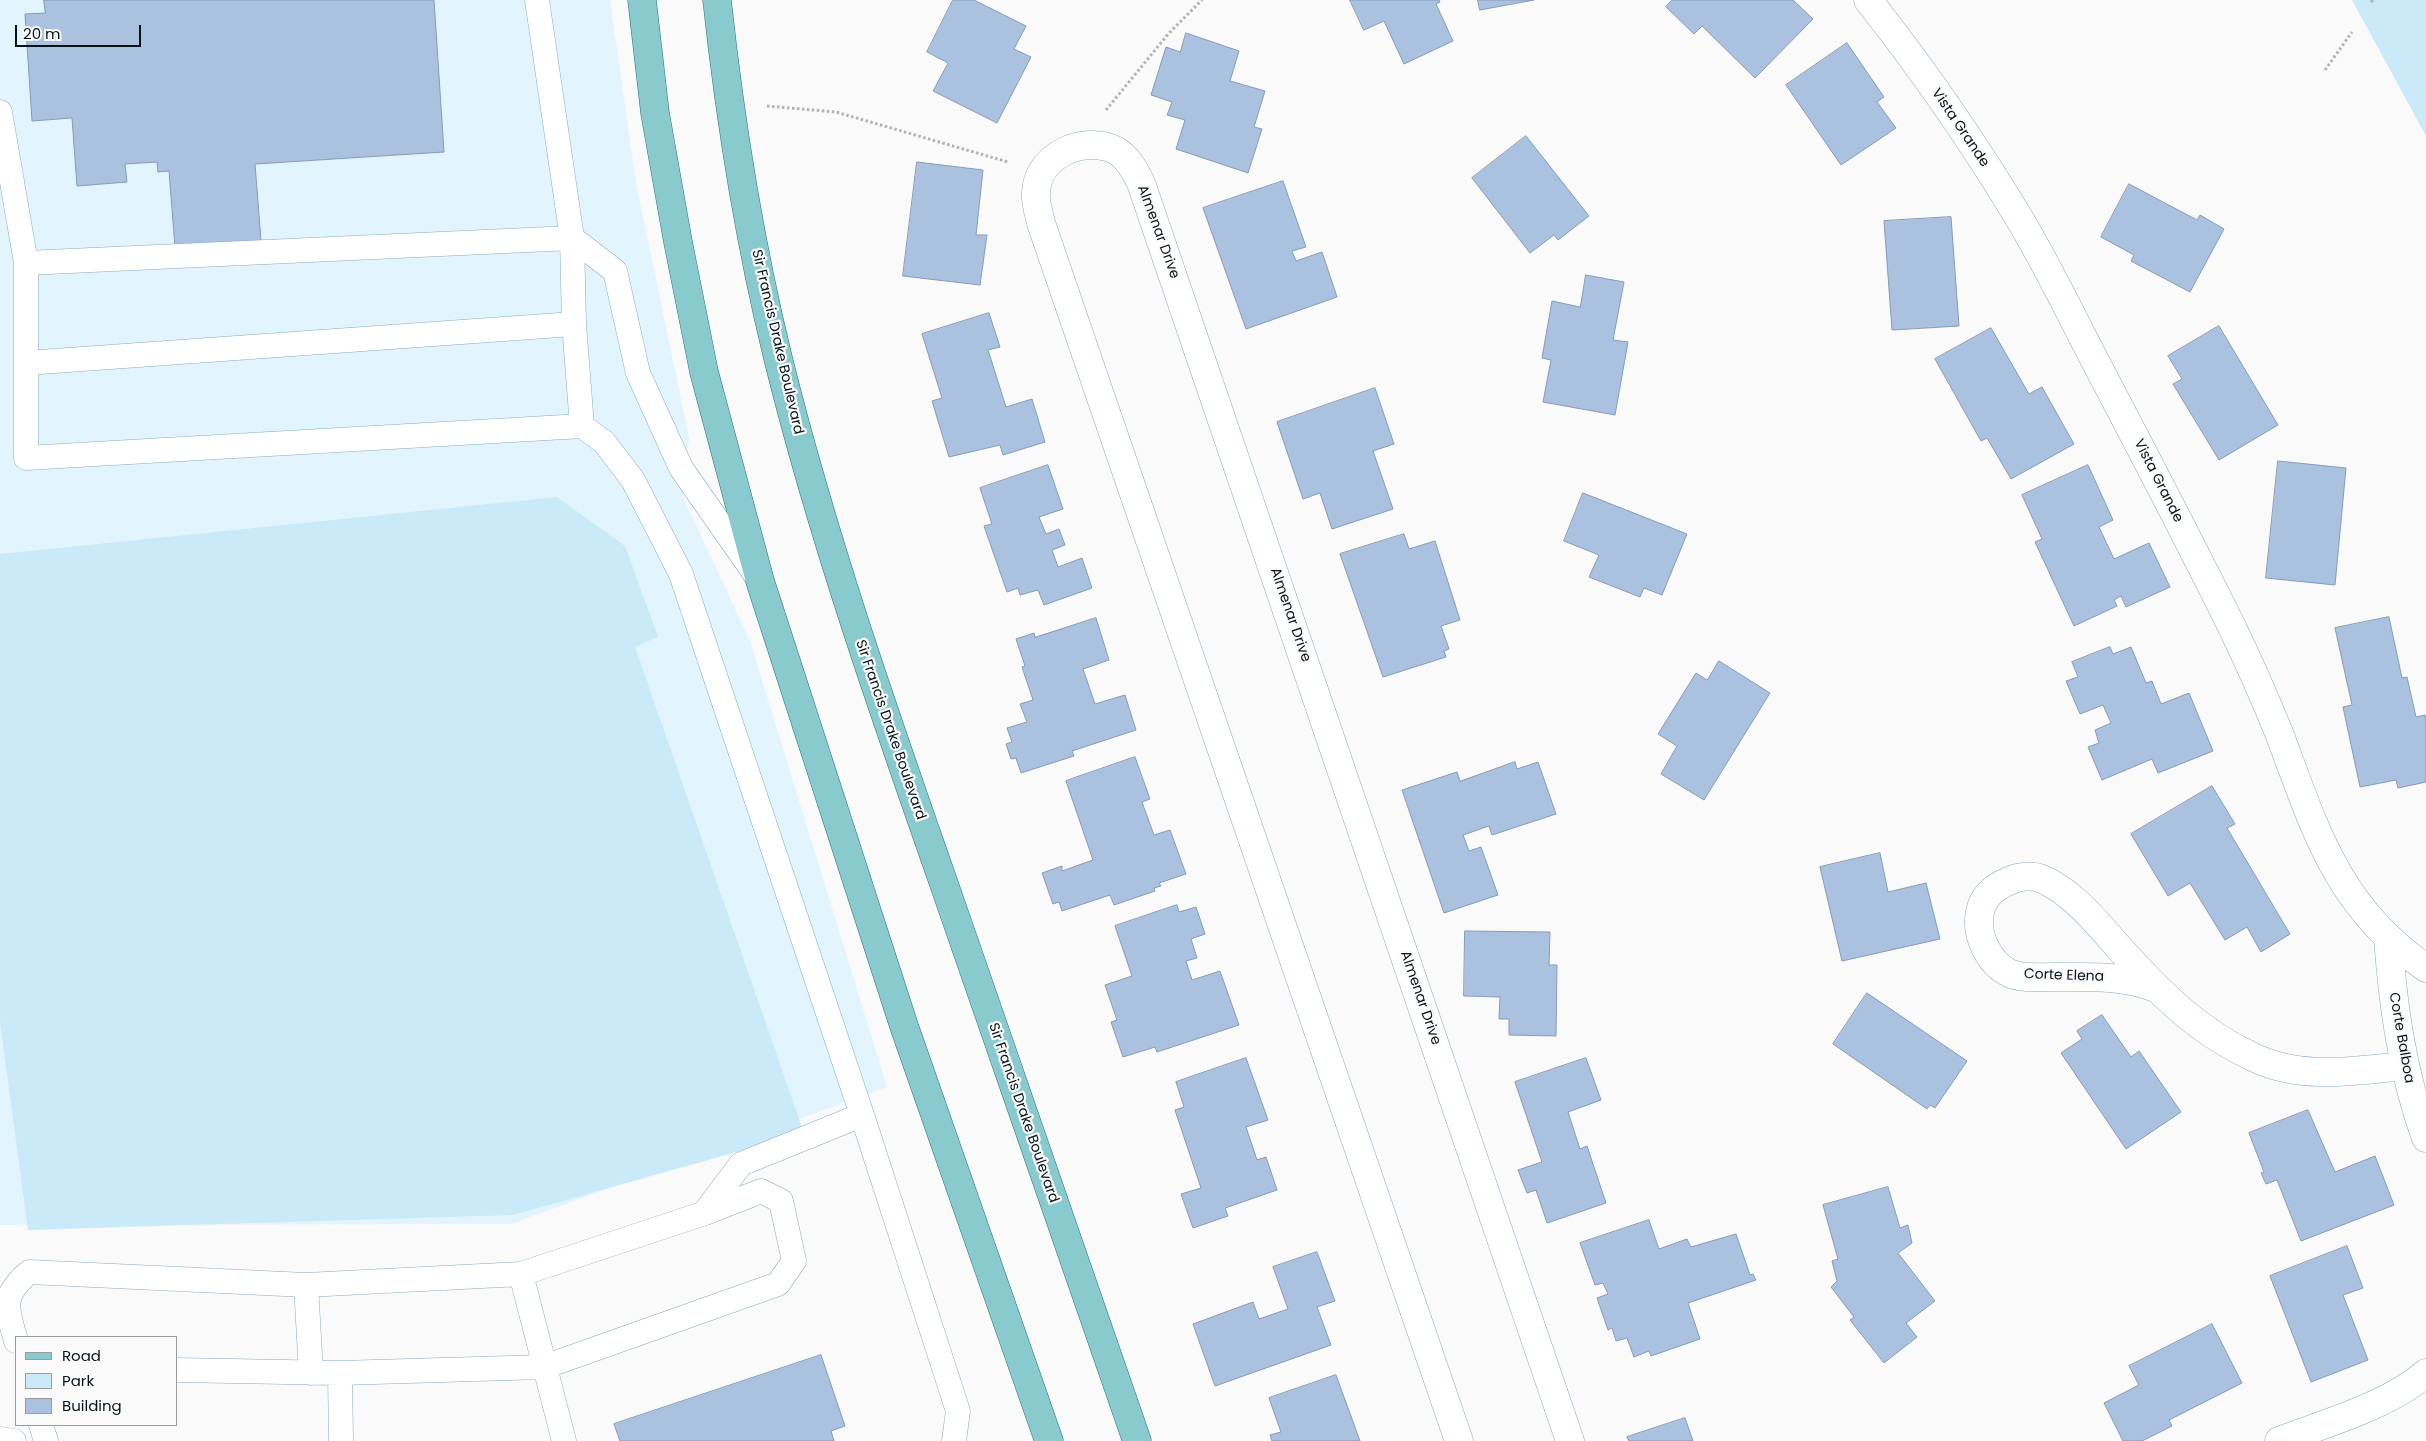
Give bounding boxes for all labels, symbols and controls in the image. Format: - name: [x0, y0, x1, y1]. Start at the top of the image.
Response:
- scale bar: [18, 15, 144, 47]
- text: 20 m: [23, 23, 61, 44]
- street label: Vista Grande: [1928, 86, 1992, 170]
- street label: Almenar Drive: [1133, 183, 1183, 281]
- street label: Sir Francis Drake Boulevard: [748, 248, 806, 436]
- street label: Vista Grande: [2130, 437, 2186, 525]
- street label: Almenar Drive: [1266, 566, 1314, 664]
- street label: Sir Francis Drake Boulevard: [851, 638, 929, 822]
- street label: Almenar Drive: [1396, 949, 1444, 1047]
- street label: Corte Elena: [2024, 966, 2104, 986]
- street label: Corte Balboa: [2385, 991, 2417, 1085]
- street label: Sir Francis Drake Boulevard: [984, 1021, 1062, 1205]
- legend: [15, 1336, 178, 1426]
- text: Road: [62, 1345, 101, 1366]
- text: Park: [62, 1370, 94, 1391]
- text: Building: [62, 1395, 122, 1416]

